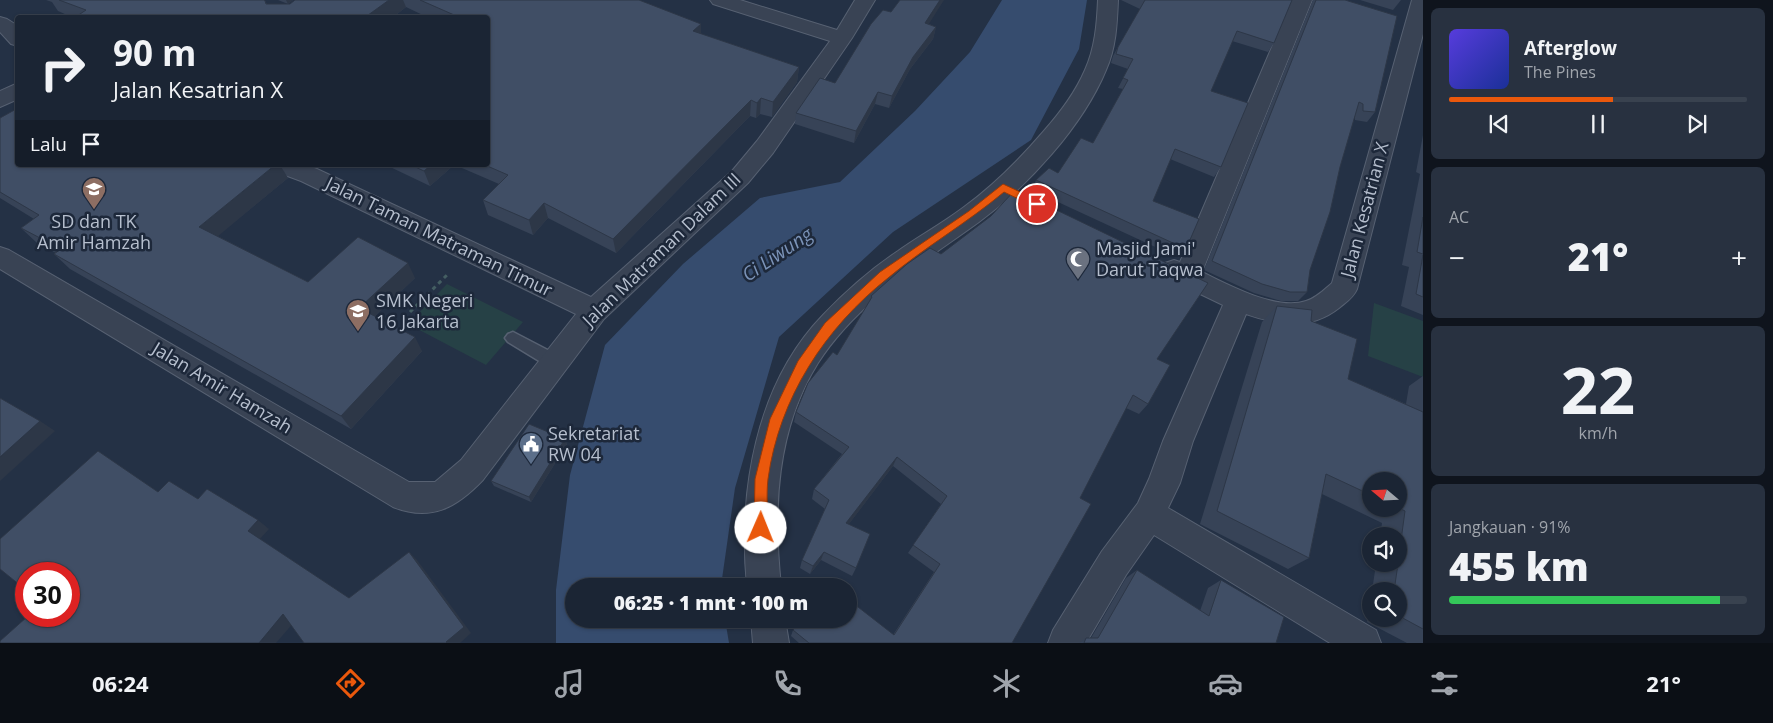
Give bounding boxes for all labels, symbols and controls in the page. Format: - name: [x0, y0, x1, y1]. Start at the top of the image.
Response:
- text: 90 m: [113, 29, 196, 76]
- icon: right: [30, 35, 95, 100]
- text: Afterglow: [1524, 35, 1617, 61]
- text: The Pines: [1524, 61, 1596, 83]
- text: Jalan Kesatrian X: [113, 74, 283, 104]
- icon: previous: [1485, 110, 1513, 138]
- icon: pause: [1584, 110, 1612, 138]
- icon: next: [1683, 110, 1711, 138]
- icon: arrive: [77, 130, 105, 158]
- text: Lalu: [30, 131, 67, 157]
- street label: Jalan Kesatrian X: [1334, 139, 1394, 282]
- street label: Jalan Matraman Dalam III: [575, 167, 746, 333]
- street label: Jalan Taman Matraman Timur: [320, 170, 557, 302]
- school or university icon: SD dan TK Amir Hamzah: [81, 176, 107, 210]
- pin: [1016, 183, 1058, 225]
- icon: arrive: [1023, 190, 1051, 218]
- text: AC: [1449, 206, 1469, 228]
- place label: SD dan TK Amir Hamzah: [37, 209, 151, 254]
- water label: Ci Liwung: [737, 220, 818, 287]
- text: 21°: [1568, 230, 1628, 282]
- place label: Masjid Jami' Darut Taqwa: [1096, 236, 1203, 281]
- text: −: [1449, 238, 1465, 276]
- text: +: [1731, 238, 1747, 276]
- mosque icon: Masjid Jami' Darut Taqwa: [1065, 246, 1091, 280]
- place label: SMK Negeri 16 Jakarta: [376, 288, 473, 333]
- school or university icon: SMK Negeri 16 Jakarta: [345, 298, 371, 332]
- street label: Jalan Amir Hamzah: [146, 335, 297, 438]
- text: 22: [1561, 345, 1635, 433]
- place label: Sekretariat RW 04: [548, 421, 640, 466]
- text: km/h: [1579, 422, 1617, 444]
- public building icon: Sekretariat RW 04: [518, 431, 544, 465]
- north arrow: [1362, 472, 1408, 518]
- map controls: [1362, 472, 1407, 627]
- position arrow: [734, 501, 786, 553]
- text: Jangkauan · 91%: [1449, 516, 1571, 538]
- button: sound: [1362, 527, 1407, 572]
- text: 455 km: [1449, 540, 1589, 592]
- speed limit sign: 30: [15, 562, 80, 627]
- button: search: [1362, 582, 1407, 627]
- text: 06:25 · 1 mnt · 100 m: [614, 590, 808, 616]
- icon: directions: [333, 666, 368, 701]
- icon: music: [552, 666, 587, 701]
- icon: phone: [770, 666, 805, 701]
- icon: climate: [989, 666, 1024, 701]
- icon: car: [1208, 666, 1243, 701]
- icon: filters: [1427, 666, 1462, 701]
- text: 06:24: [92, 668, 149, 698]
- text: 21°: [1646, 668, 1681, 698]

